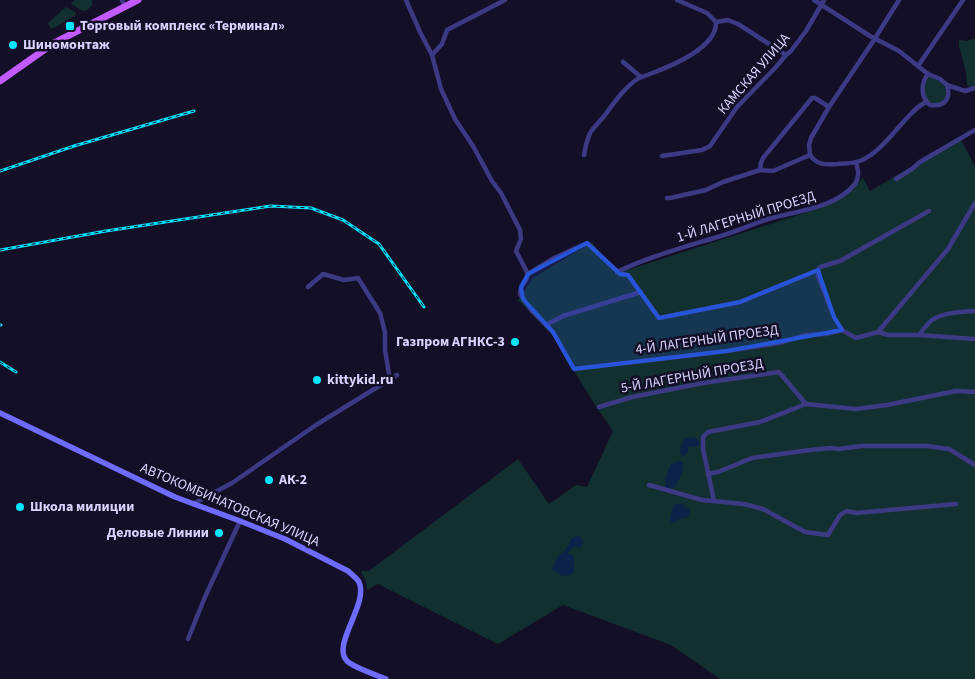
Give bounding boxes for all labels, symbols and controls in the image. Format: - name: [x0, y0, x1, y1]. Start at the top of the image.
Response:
- place label: Торговый комплекс «Терминал»: [80, 16, 285, 36]
- marker: Торговый комплекс «Терминал»: [64, 20, 76, 32]
- street label: КАМСКАЯ УЛИЦА: [713, 29, 795, 119]
- place label: Шиномонтаж: [23, 35, 110, 55]
- marker: Шиномонтаж: [7, 39, 19, 51]
- street label: 1-Й ЛАГЕРНЫЙ ПРОЕЗД: [674, 186, 818, 248]
- street label: 4-Й ЛАГЕРНЫЙ ПРОЕЗД: [634, 320, 780, 360]
- place label: Газпром АГНКС-3: [396, 332, 505, 352]
- marker: Газпром АГНКС-3: [509, 336, 521, 348]
- street label: 5-Й ЛАГЕРНЫЙ ПРОЕЗД: [619, 354, 765, 398]
- place label: kittykid.ru: [327, 370, 394, 390]
- marker: kittykid.ru: [311, 374, 323, 386]
- street label: АВТОКОМБИНАТОВСКАЯ УЛИЦА: [137, 458, 323, 552]
- place label: АК-2: [278, 470, 307, 490]
- marker: АК-2: [263, 474, 275, 486]
- place label: Школа милиции: [30, 497, 134, 517]
- marker: Школа милиции: [14, 501, 26, 513]
- place label: Деловые Линии: [107, 523, 209, 543]
- marker: Деловые Линии: [213, 527, 225, 539]

